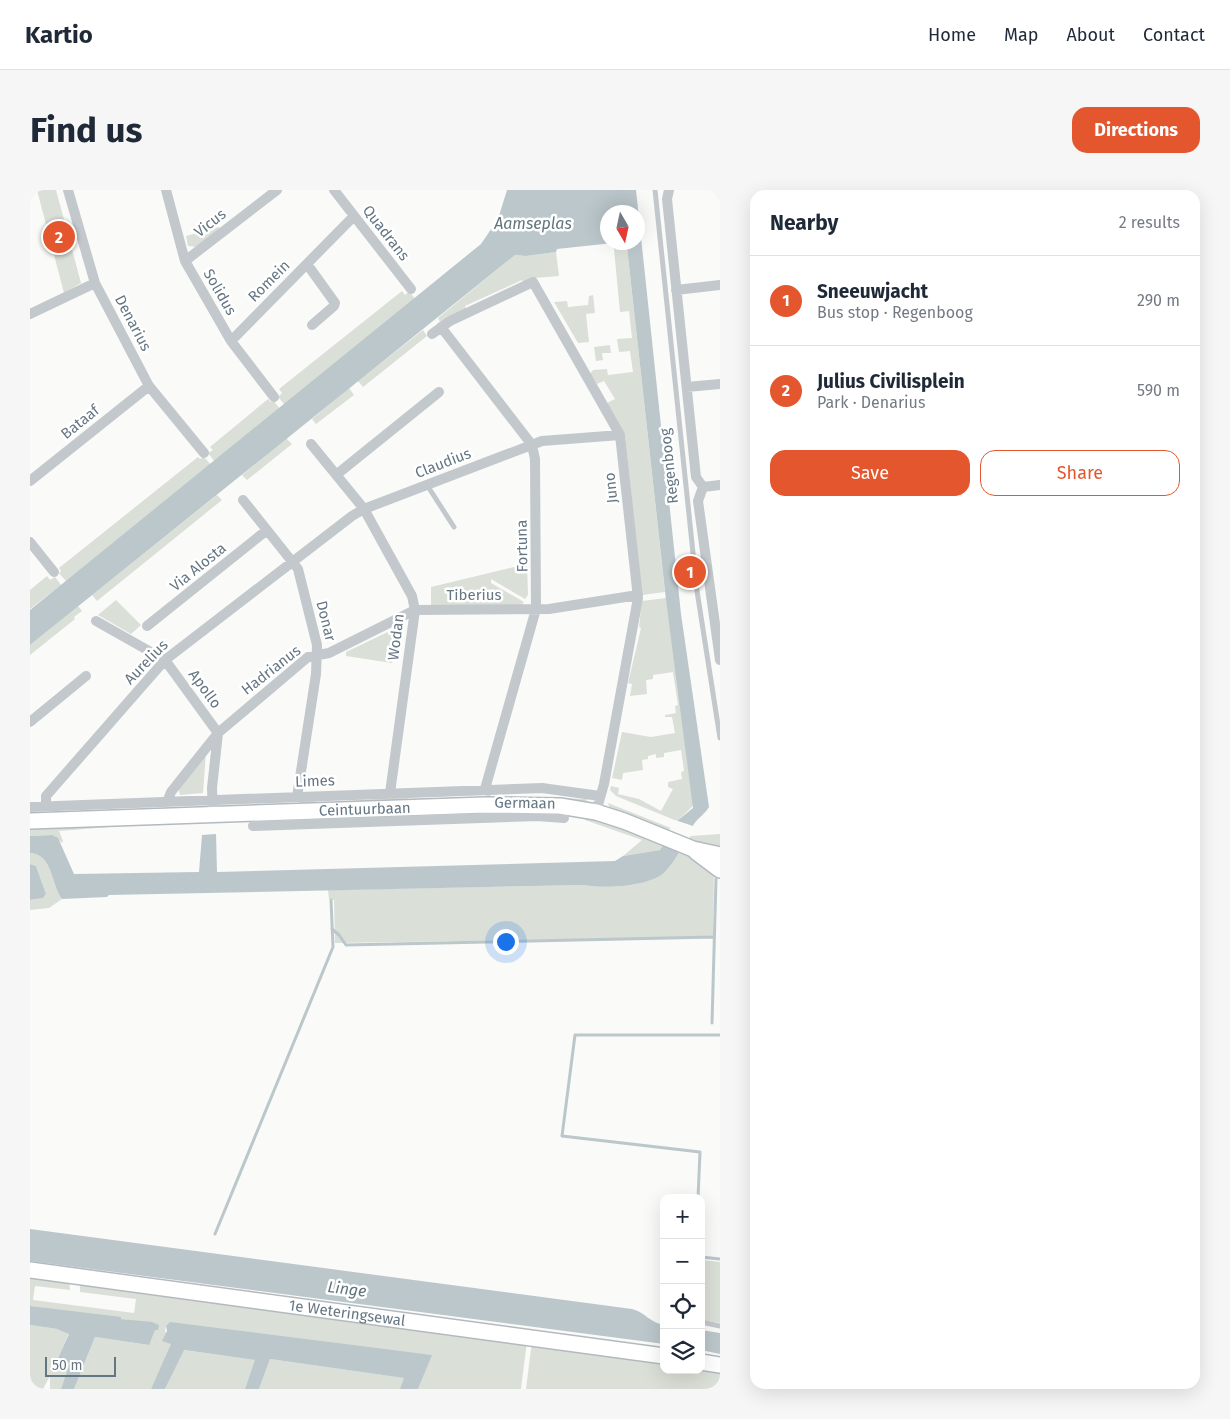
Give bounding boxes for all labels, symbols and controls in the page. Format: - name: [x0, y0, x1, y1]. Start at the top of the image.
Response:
- text: Kartio: [25, 21, 93, 49]
- text: Home: [928, 24, 976, 46]
- text: Map: [1004, 24, 1038, 46]
- text: About: [1066, 24, 1115, 46]
- text: Contact: [1143, 24, 1205, 46]
- button: Directions: [1072, 107, 1200, 153]
- text: Find us: [30, 109, 142, 151]
- street label: Quadrans: [359, 202, 413, 264]
- street label: Vicus: [191, 205, 229, 241]
- north arrow: [600, 205, 645, 250]
- text: Nearby: [770, 210, 838, 236]
- text: 2 results: [1119, 213, 1180, 232]
- water label: Aamseplas: [493, 214, 572, 233]
- pin: 2: [43, 218, 75, 256]
- street label: Romein: [244, 256, 294, 306]
- street label: Solidus: [200, 266, 240, 318]
- text: Sneeuwjacht: [817, 280, 928, 303]
- text: 1: [782, 291, 790, 310]
- text: 290 m: [1137, 291, 1180, 310]
- street label: Denarius: [111, 292, 155, 354]
- text: Bus stop · Regenboog: [817, 303, 973, 322]
- text: Julius Civilisplein: [817, 370, 965, 393]
- text: 2: [782, 381, 790, 400]
- text: 590 m: [1137, 381, 1180, 400]
- text: Park · Denarius: [817, 393, 925, 412]
- street label: Bataaf: [57, 401, 103, 443]
- street label: Regenboog: [656, 427, 682, 505]
- street label: Claudius: [413, 444, 473, 482]
- button: Save: [770, 450, 970, 496]
- button: Share: [980, 450, 1180, 496]
- street label: Juno: [600, 472, 622, 504]
- street label: Fortuna: [513, 520, 531, 572]
- street label: Via Alosta: [166, 539, 230, 595]
- pin: 1: [674, 553, 706, 591]
- street label: Tiberius: [447, 586, 501, 604]
- street label: Donar: [312, 599, 340, 643]
- street label: Wodan: [384, 613, 408, 661]
- street label: Aurelius: [120, 636, 172, 688]
- street label: Hadrianus: [238, 641, 304, 699]
- street label: Apollo: [185, 666, 225, 712]
- street label: Limes: [295, 771, 335, 791]
- street label: Germaan: [494, 793, 556, 813]
- street label: Ceintuurbaan: [319, 799, 411, 820]
- your location: [493, 929, 519, 955]
- map controls: [660, 1194, 705, 1374]
- button: +: [660, 1194, 705, 1239]
- button: −: [660, 1239, 705, 1284]
- water label: Linge: [326, 1277, 368, 1301]
- button: locate: [660, 1284, 705, 1329]
- street label: 1e Weteringsewal: [288, 1296, 407, 1330]
- button: layers: [660, 1329, 705, 1374]
- scale bar: [45, 1354, 116, 1377]
- text: 50 m: [52, 1357, 83, 1374]

